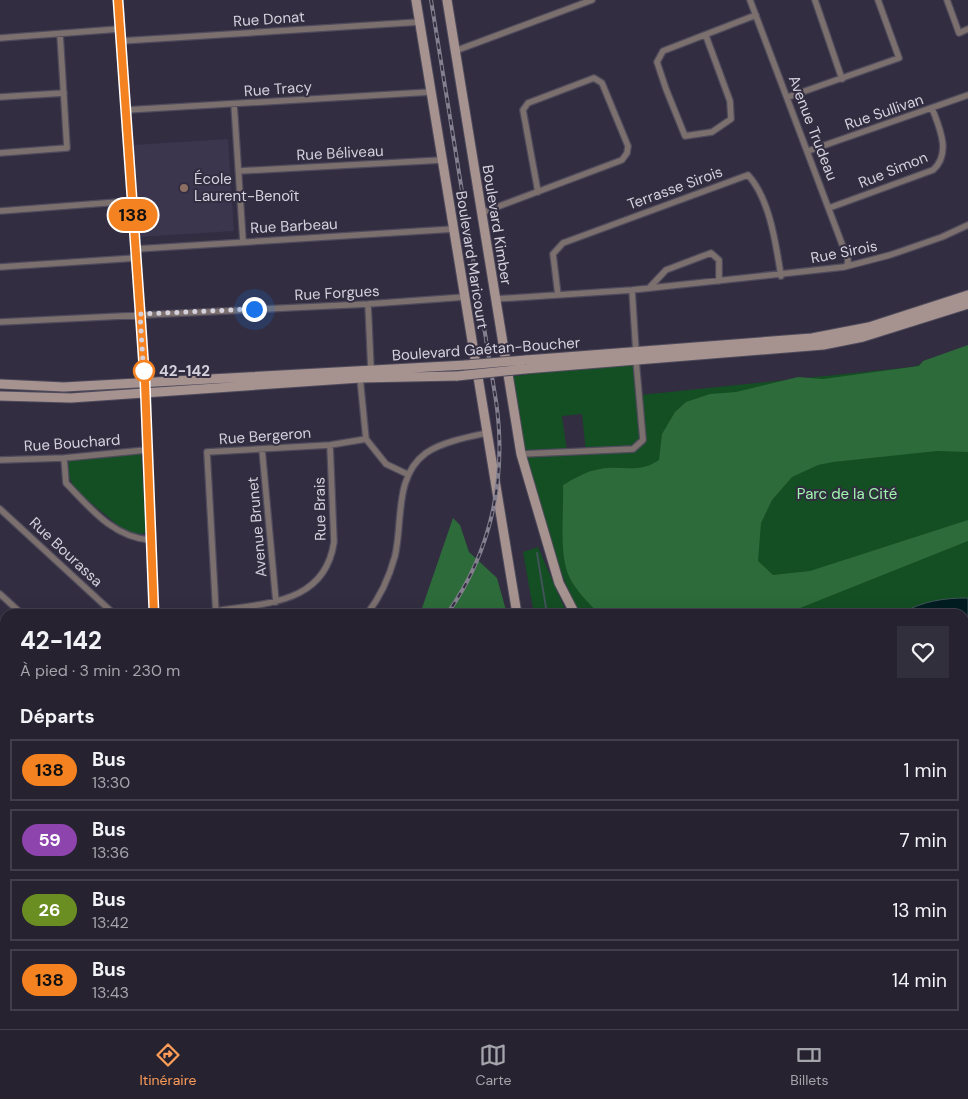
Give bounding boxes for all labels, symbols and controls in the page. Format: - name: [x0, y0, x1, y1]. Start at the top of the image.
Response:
- street label: Rue Donat: [233, 7, 306, 31]
- street label: Avenue Trudeau: [784, 72, 842, 184]
- street label: Rue Tracy: [243, 77, 313, 101]
- street label: Rue Sullivan: [842, 89, 926, 135]
- street label: Rue Béliveau: [296, 141, 384, 165]
- street label: Rue Simon: [855, 147, 931, 193]
- street label: Terrasse Sirois: [625, 161, 725, 215]
- street label: Boulevard Kimber: [478, 163, 516, 287]
- place label: École Laurent-Benoît: [194, 169, 299, 206]
- marker: École Laurent-Benoît: [178, 182, 190, 194]
- street label: Boulevard Maricourt: [451, 189, 493, 331]
- line badge: 138: [104, 199, 162, 231]
- text: 138: [119, 203, 147, 227]
- street label: Rue Barbeau: [250, 214, 338, 238]
- street label: Rue Sirois: [809, 236, 879, 268]
- street label: Rue Forgues: [294, 281, 380, 305]
- your location: [242, 297, 267, 322]
- street label: Boulevard Gaétan-Boucher: [391, 332, 581, 366]
- marker: 42-142: [133, 360, 155, 382]
- place label: 42-142: [159, 361, 210, 381]
- street label: Rue Bergeron: [218, 423, 312, 449]
- street label: Rue Bouchard: [23, 430, 121, 456]
- street label: Avenue Brunet: [243, 476, 271, 578]
- street label: Rue Brais: [309, 477, 331, 541]
- park label: Parc de la Cité: [797, 484, 897, 504]
- street label: Rue Bourassa: [25, 513, 107, 591]
- text: 42-142: [20, 625, 102, 656]
- button: heart: [897, 626, 949, 678]
- text: À pied · 3 min · 230 m: [20, 660, 180, 681]
- text: Départs: [20, 704, 95, 729]
- text: Bus: [92, 747, 126, 772]
- text: 138: [35, 758, 64, 782]
- text: 1 min: [904, 758, 947, 783]
- text: 13:30: [92, 772, 130, 793]
- text: Bus: [92, 817, 126, 842]
- text: 59: [38, 828, 61, 852]
- text: 7 min: [899, 828, 947, 853]
- text: 13:36: [92, 842, 129, 863]
- text: Bus: [92, 887, 126, 912]
- text: 26: [39, 898, 60, 922]
- text: 13 min: [892, 898, 947, 923]
- text: 13:42: [92, 912, 129, 933]
- text: Bus: [92, 957, 126, 982]
- text: 138: [35, 968, 64, 992]
- text: 14 min: [892, 968, 947, 993]
- text: 13:43: [92, 982, 129, 1003]
- tab: Itinéraire: [139, 1041, 197, 1089]
- tab: Carte: [475, 1041, 511, 1089]
- tab: Billets: [790, 1041, 829, 1089]

